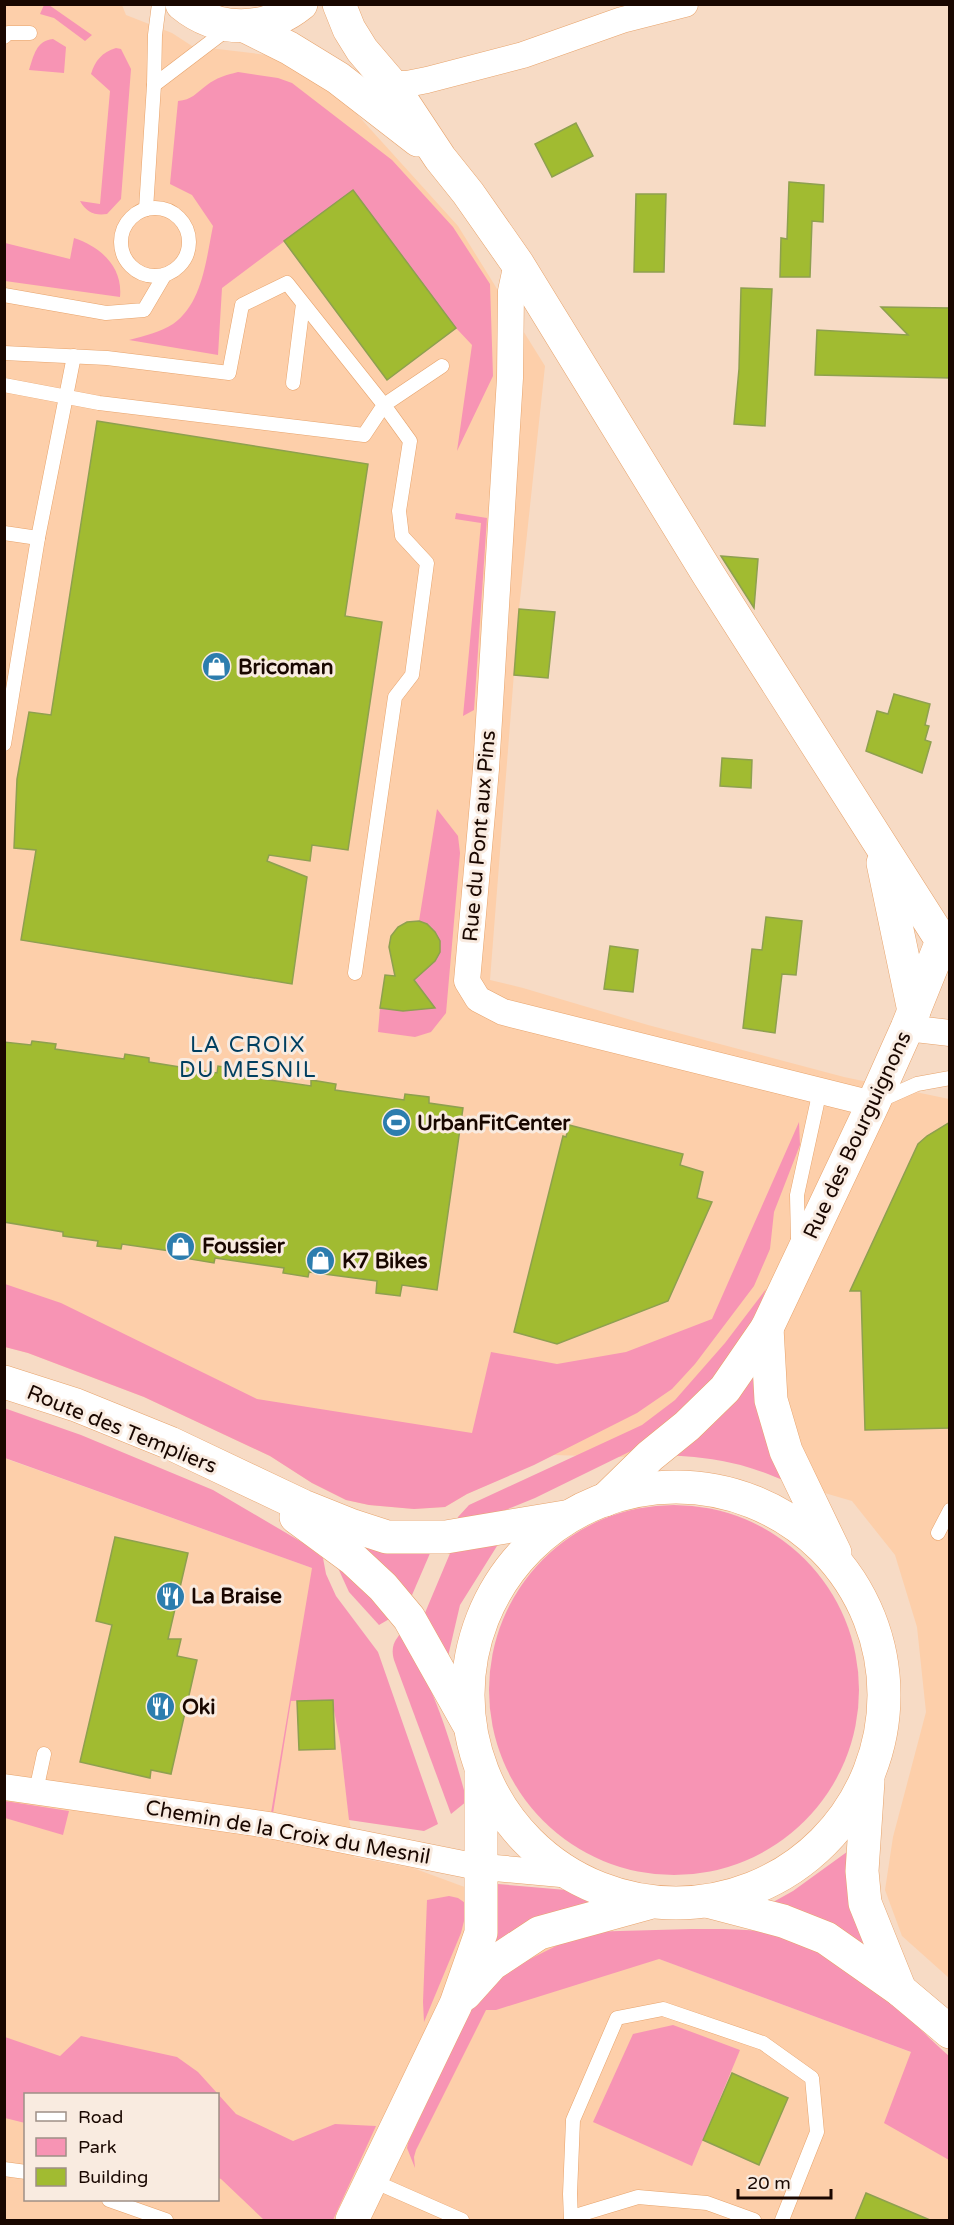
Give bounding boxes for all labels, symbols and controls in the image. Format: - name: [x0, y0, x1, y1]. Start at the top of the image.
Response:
- shop icon: Bricoman: [201, 651, 233, 683]
- place label: Bricoman: [238, 655, 333, 680]
- street label: Rue du Pont aux Pins: [458, 729, 501, 943]
- street label: Rue des Bourguignons: [798, 1027, 917, 1243]
- district label: LA CROIX DU MESNIL: [179, 1032, 317, 1083]
- sports icon: UrbanFitCenter: [380, 1107, 412, 1139]
- place label: UrbanFitCenter: [417, 1111, 571, 1136]
- shop icon: Foussier: [165, 1230, 197, 1262]
- place label: Foussier: [202, 1234, 286, 1259]
- shop icon: K7 Bikes: [305, 1245, 337, 1277]
- place label: K7 Bikes: [342, 1249, 428, 1274]
- street label: Route des Templiers: [23, 1380, 220, 1479]
- restaurant icon: La Braise: [154, 1580, 186, 1612]
- place label: La Braise: [191, 1584, 282, 1609]
- restaurant icon: Oki: [145, 1691, 177, 1723]
- place label: Oki: [182, 1695, 216, 1720]
- street label: Chemin de la Croix du Mesnil: [144, 1795, 432, 1870]
- legend: [24, 2093, 219, 2201]
- text: Road: [78, 2106, 123, 2128]
- text: Park: [78, 2136, 117, 2158]
- scale bar: [738, 2162, 831, 2200]
- text: Building: [78, 2166, 148, 2188]
- text: 20 m: [747, 2172, 791, 2194]

